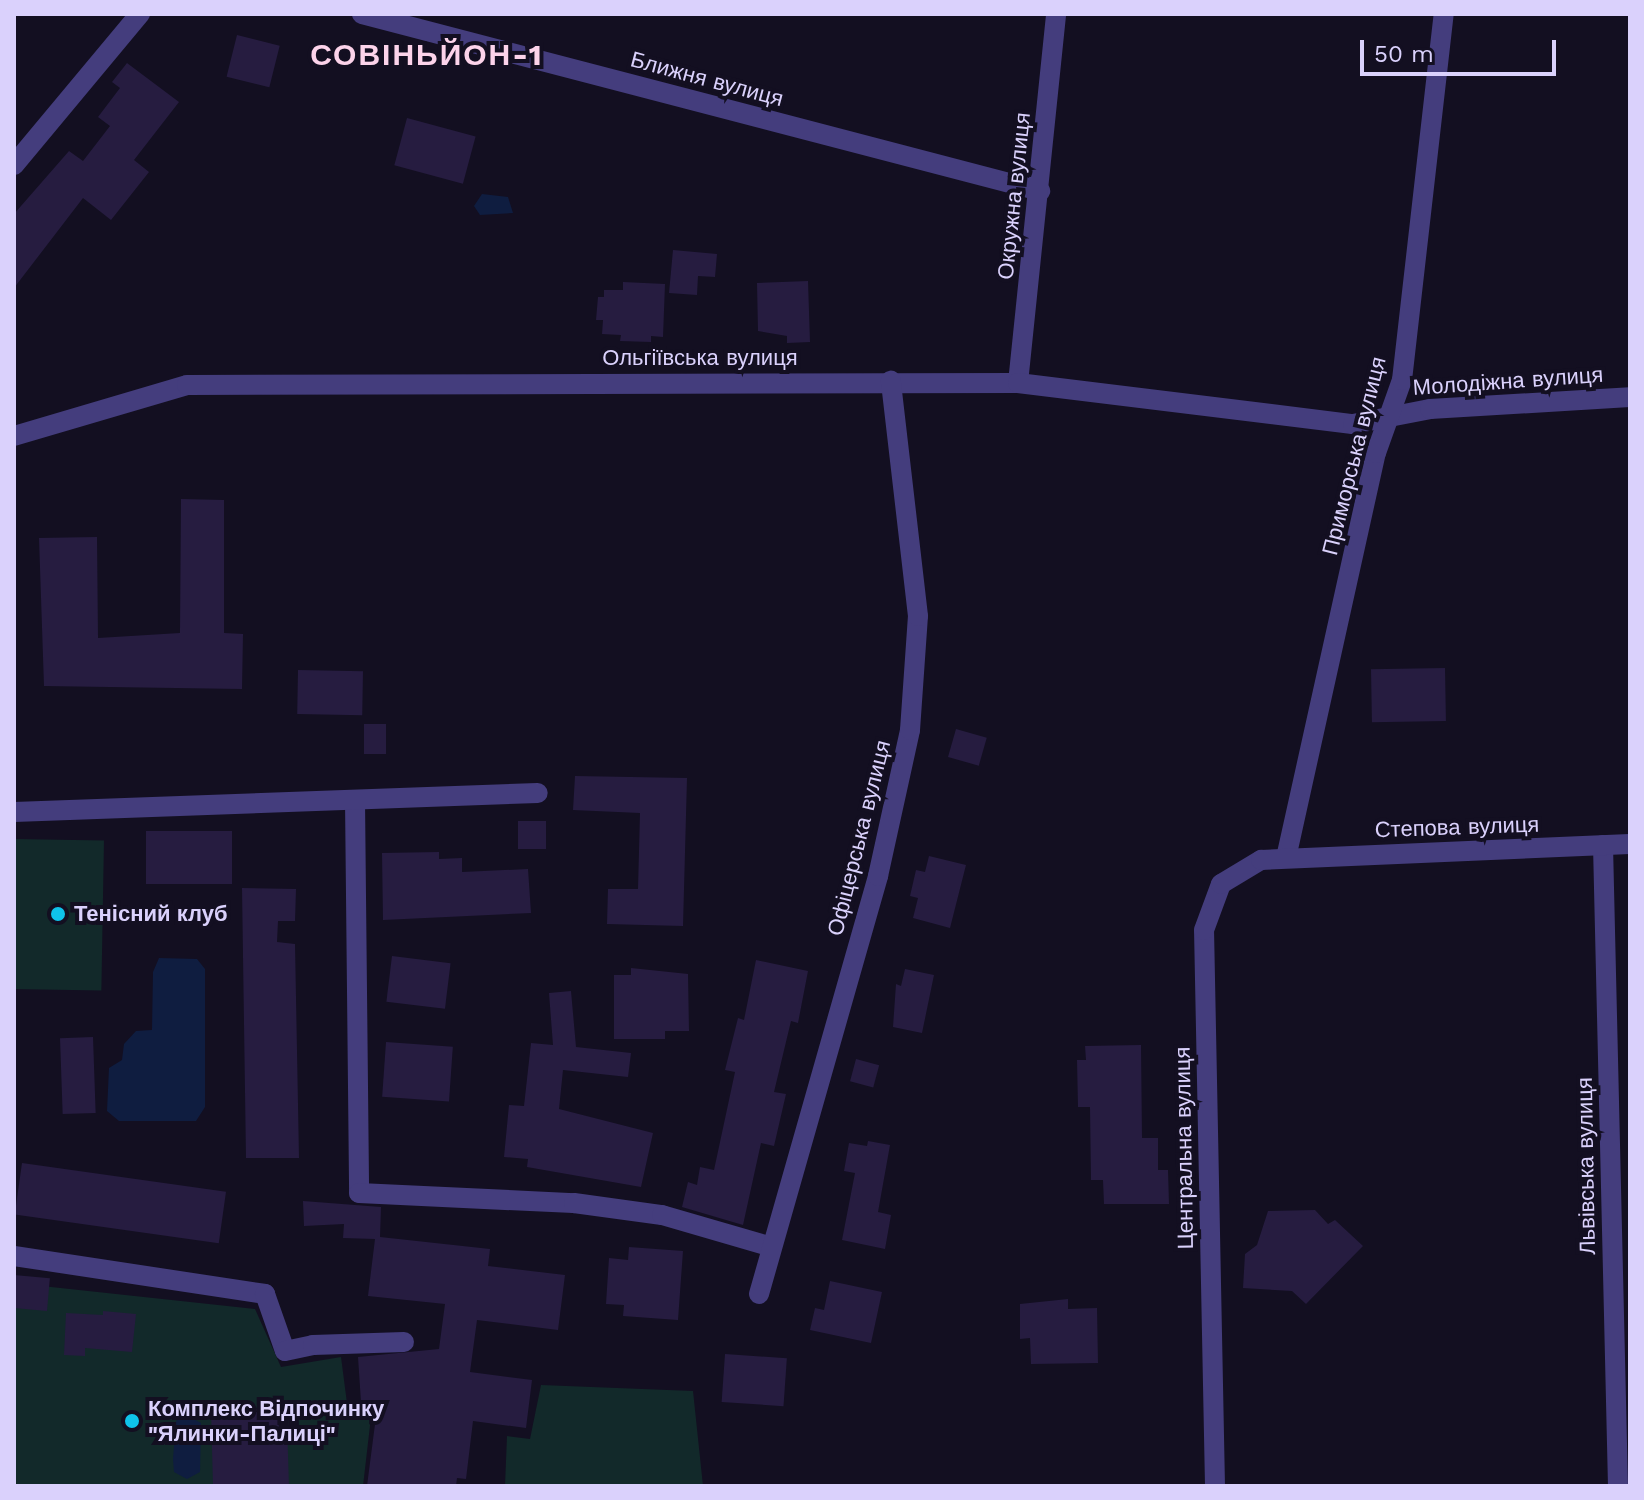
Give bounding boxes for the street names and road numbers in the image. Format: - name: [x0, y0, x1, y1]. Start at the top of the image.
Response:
- street label: Ближня вулиця: [628, 46, 786, 112]
- street label: Окружна вулиця: [992, 111, 1036, 281]
- street label: Ольгіївська вулиця: [602, 345, 798, 371]
- street label: Приморська вулиця: [1317, 354, 1391, 558]
- street label: Молодіжна вулиця: [1412, 361, 1604, 401]
- street label: Офіцерська вулиця: [822, 737, 896, 939]
- street label: Степова вулиця: [1374, 811, 1540, 843]
- street label: Центральна вулиця: [1169, 1046, 1199, 1250]
- street label: Львівська вулиця: [1571, 1077, 1601, 1255]

